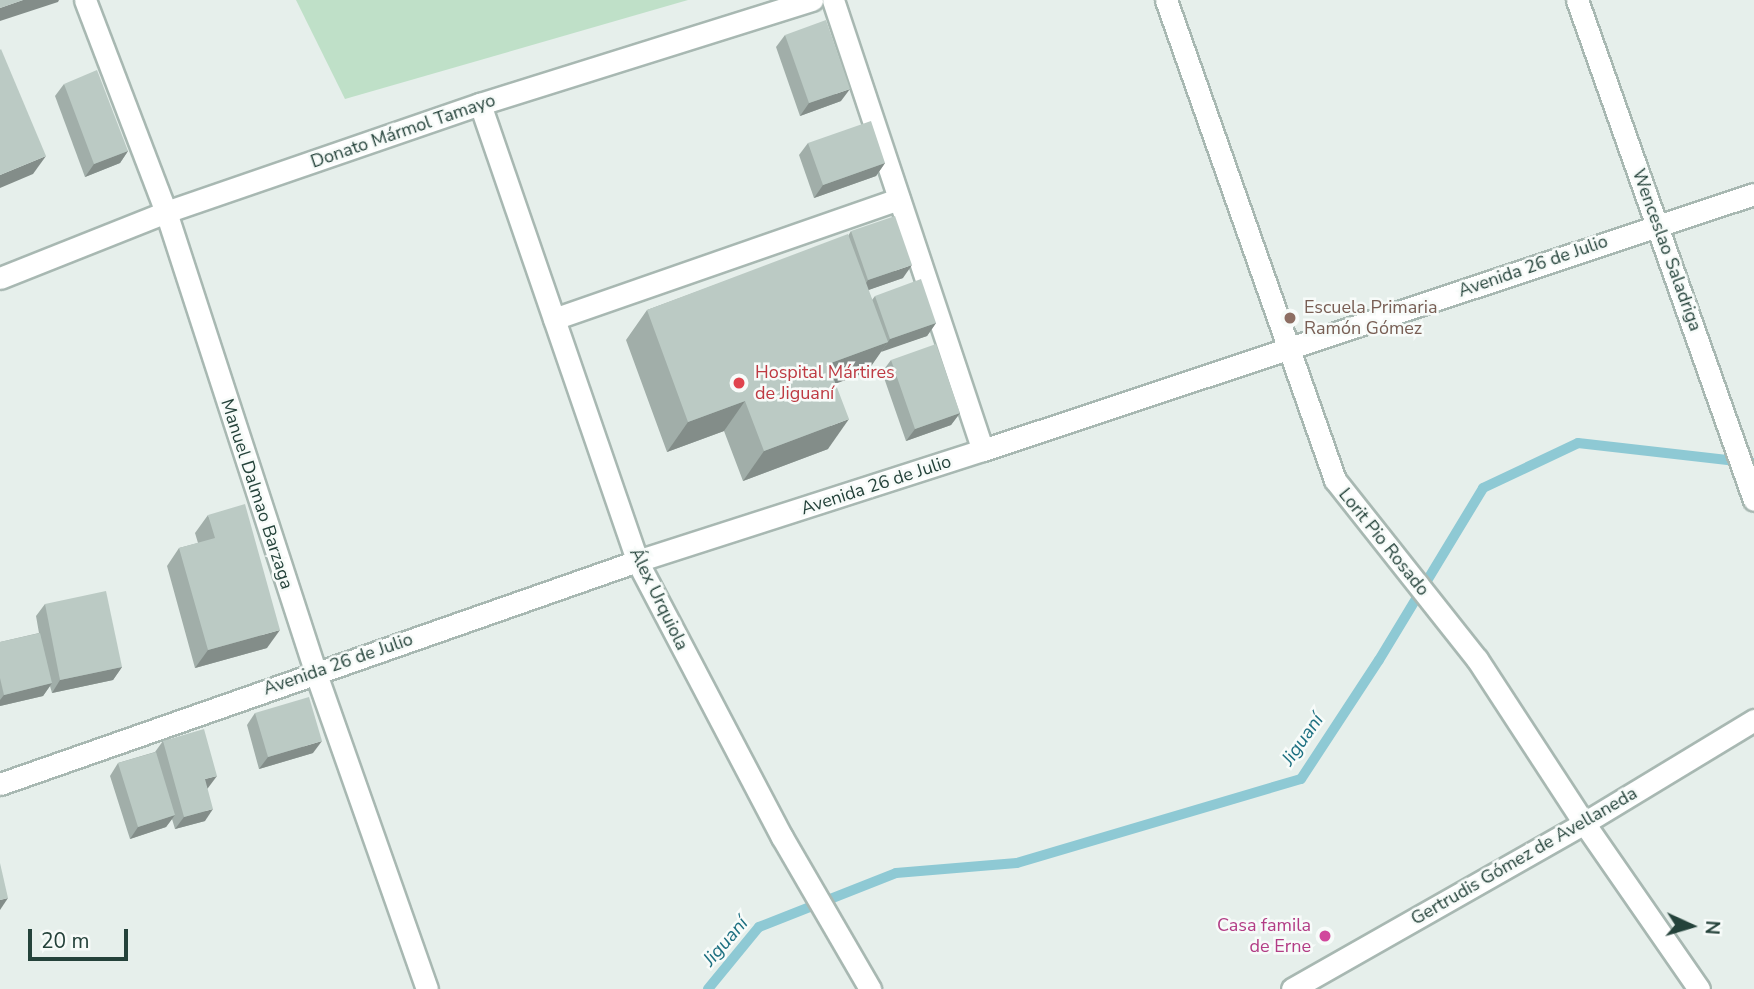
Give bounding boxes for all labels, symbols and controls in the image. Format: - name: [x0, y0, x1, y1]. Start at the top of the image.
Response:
- street label: Donato Mármol Tamayo: [308, 89, 498, 173]
- street label: Wenceslao Saladriga: [1628, 166, 1706, 334]
- street label: Avenida 26 de Julio: [1455, 230, 1611, 302]
- place label: Escuela Primaria Ramón Gómez: [1304, 297, 1437, 340]
- marker: Escuela Primaria Ramón Gómez: [1282, 310, 1298, 326]
- place label: Hospital Mártires de Jiguaní: [755, 362, 895, 404]
- marker: Hospital Mártires de Jiguaní: [729, 373, 749, 393]
- street label: Manuel Dalmao Barzaga: [216, 396, 298, 592]
- street label: Avenida 26 de Julio: [798, 451, 954, 519]
- street label: Lorit Pio Rosado: [1334, 484, 1434, 600]
- street label: Álex Urquiola: [625, 544, 693, 654]
- street label: Avenida 26 de Julio: [260, 628, 416, 700]
- water label: Jiguaní: [1277, 710, 1329, 770]
- street label: Gertrudis Gómez de Avellaneda: [1407, 782, 1641, 930]
- north arrow: [1656, 891, 1726, 961]
- water label: Jiguaní: [698, 913, 754, 971]
- place label: Casa famila de Erne: [1217, 915, 1311, 958]
- scale bar: [32, 916, 131, 960]
- text: N: [1698, 919, 1725, 935]
- text: 20 m: [41, 927, 90, 955]
- marker: Casa famila de Erne: [1317, 928, 1333, 944]

